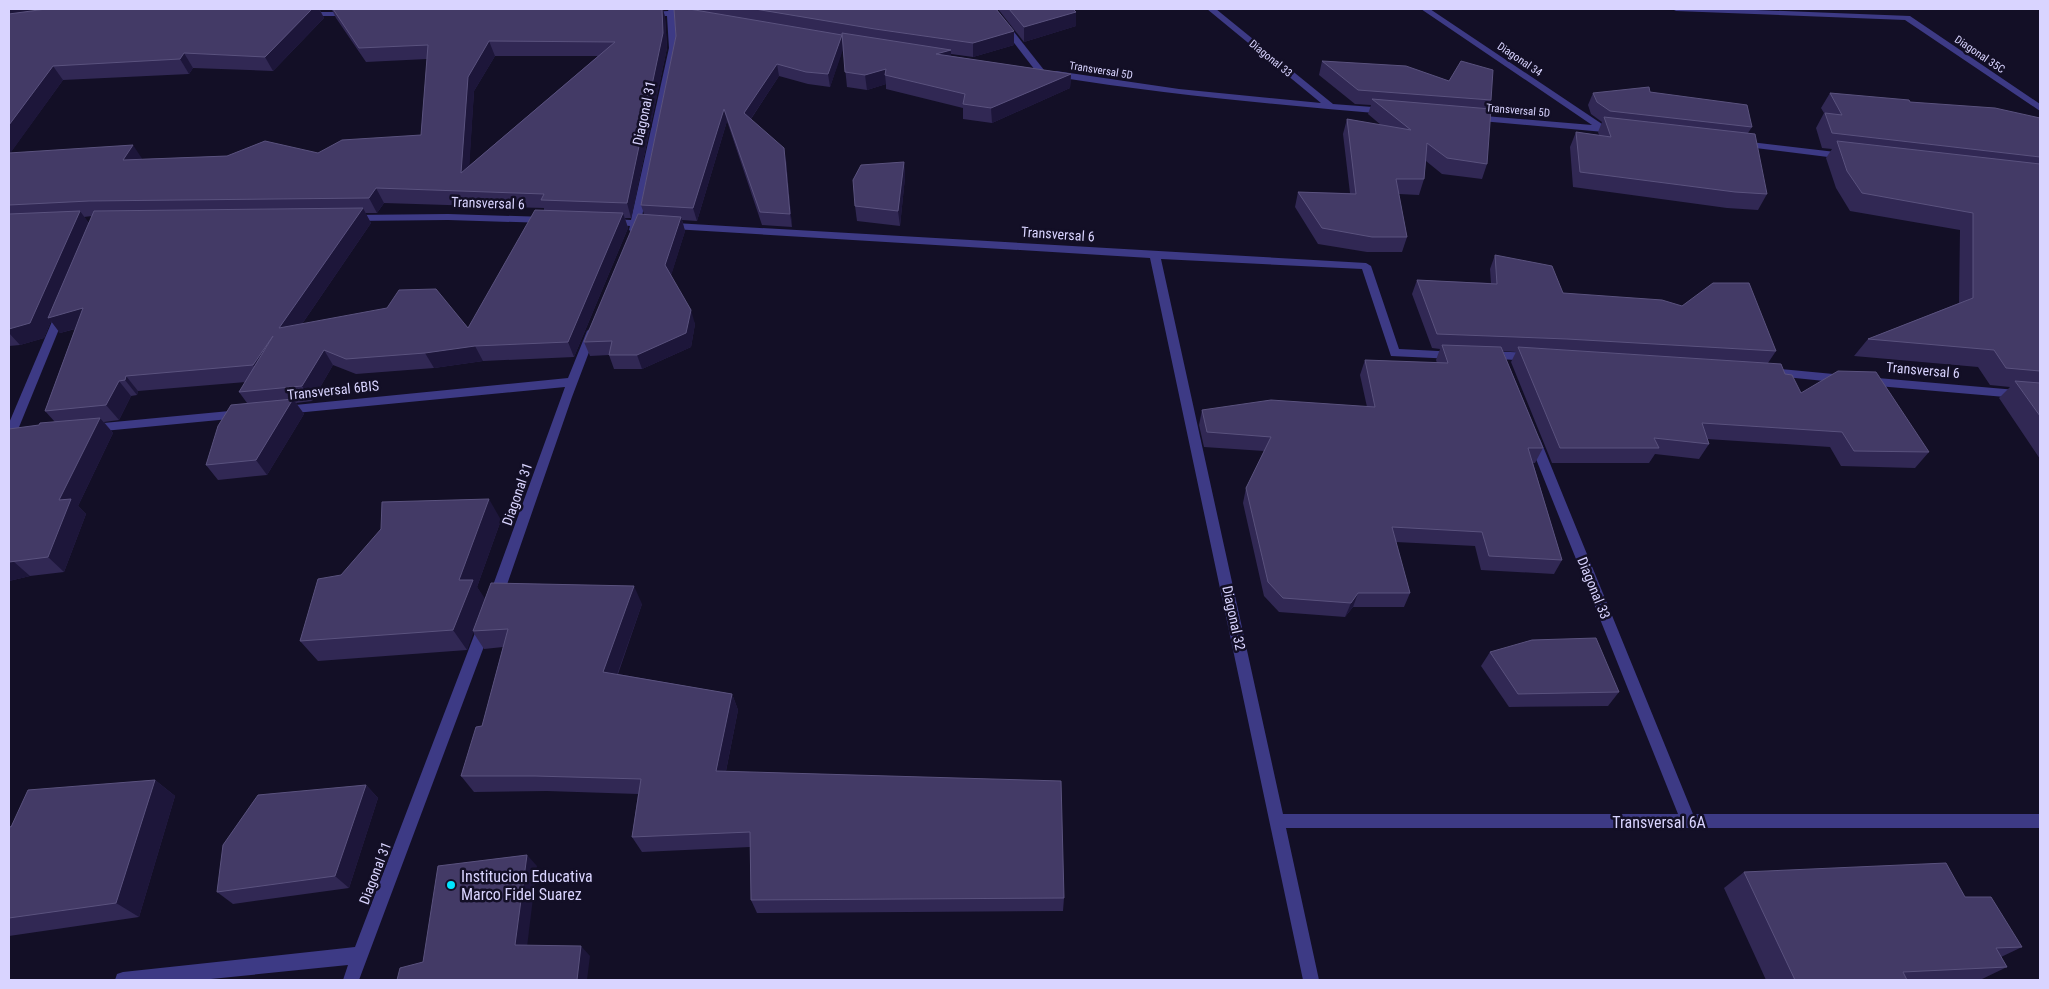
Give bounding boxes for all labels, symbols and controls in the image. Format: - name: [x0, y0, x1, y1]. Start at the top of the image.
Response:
- street label: Diagonal 35C: [1952, 33, 2007, 76]
- street label: Diagonal 33: [1247, 37, 1295, 80]
- street label: Diagonal 34: [1495, 40, 1545, 80]
- street label: Transversal 5D: [1068, 59, 1134, 82]
- street label: Diagonal 31: [629, 79, 659, 147]
- street label: Transversal 5D: [1485, 101, 1551, 120]
- street label: Transversal 6: [451, 194, 525, 212]
- street label: Transversal 6: [1021, 223, 1095, 245]
- street label: Transversal 6: [1886, 359, 1961, 381]
- street label: Transversal 6BIS: [286, 377, 380, 403]
- street label: Diagonal 31: [499, 460, 535, 528]
- street label: Diagonal 33: [1574, 555, 1614, 621]
- street label: Diagonal 32: [1219, 584, 1249, 652]
- street label: Transversal 6A: [1612, 813, 1706, 832]
- street label: Diagonal 31: [356, 840, 394, 906]
- place label: Institucion Educativa Marco Fidel Suarez: [461, 867, 593, 904]
- marker: Institucion Educativa Marco Fidel Suarez: [445, 879, 457, 891]

